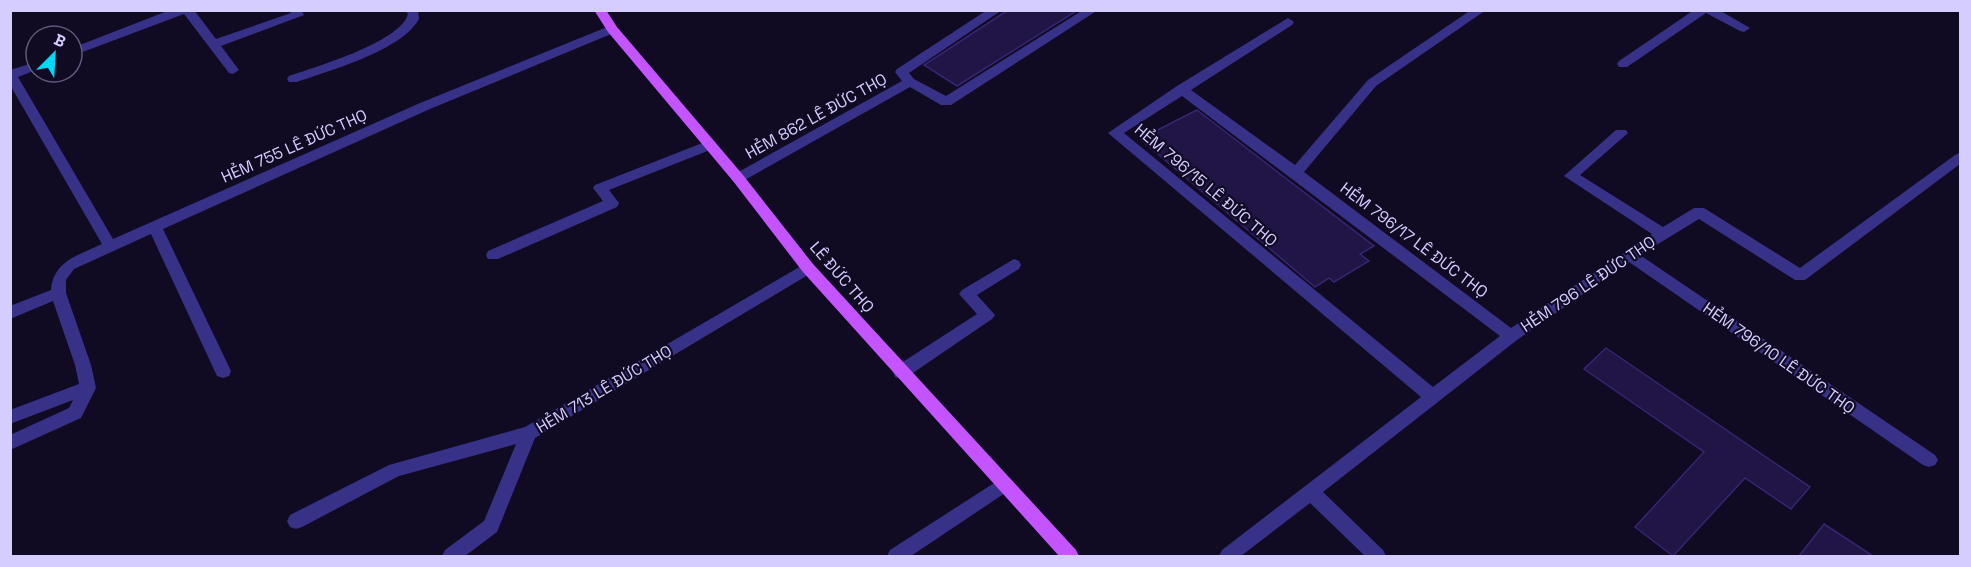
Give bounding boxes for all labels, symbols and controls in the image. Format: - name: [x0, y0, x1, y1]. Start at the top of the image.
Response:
- north arrow: [24, 24, 84, 84]
- text: B: [51, 29, 69, 53]
- street label: HẺM 862 LÊ ĐỨC THỌ: [741, 68, 891, 164]
- street label: HẺM 755 LÊ ĐỨC THỌ: [218, 104, 370, 188]
- street label: HẺM 796/15 LÊ ĐỨC THỌ: [1130, 119, 1282, 251]
- street label: HẺM 796/17 LÊ ĐỨC THỌ: [1336, 178, 1492, 302]
- street label: HẺM 796 LÊ ĐỨC THỌ: [1517, 231, 1659, 337]
- street label: LÊ ĐỨC THỌ: [805, 237, 879, 317]
- street label: HẺM 796/10 LÊ ĐỨC THỌ: [1699, 297, 1859, 419]
- street label: HẺM 713 LÊ ĐỨC THỌ: [532, 340, 676, 438]

